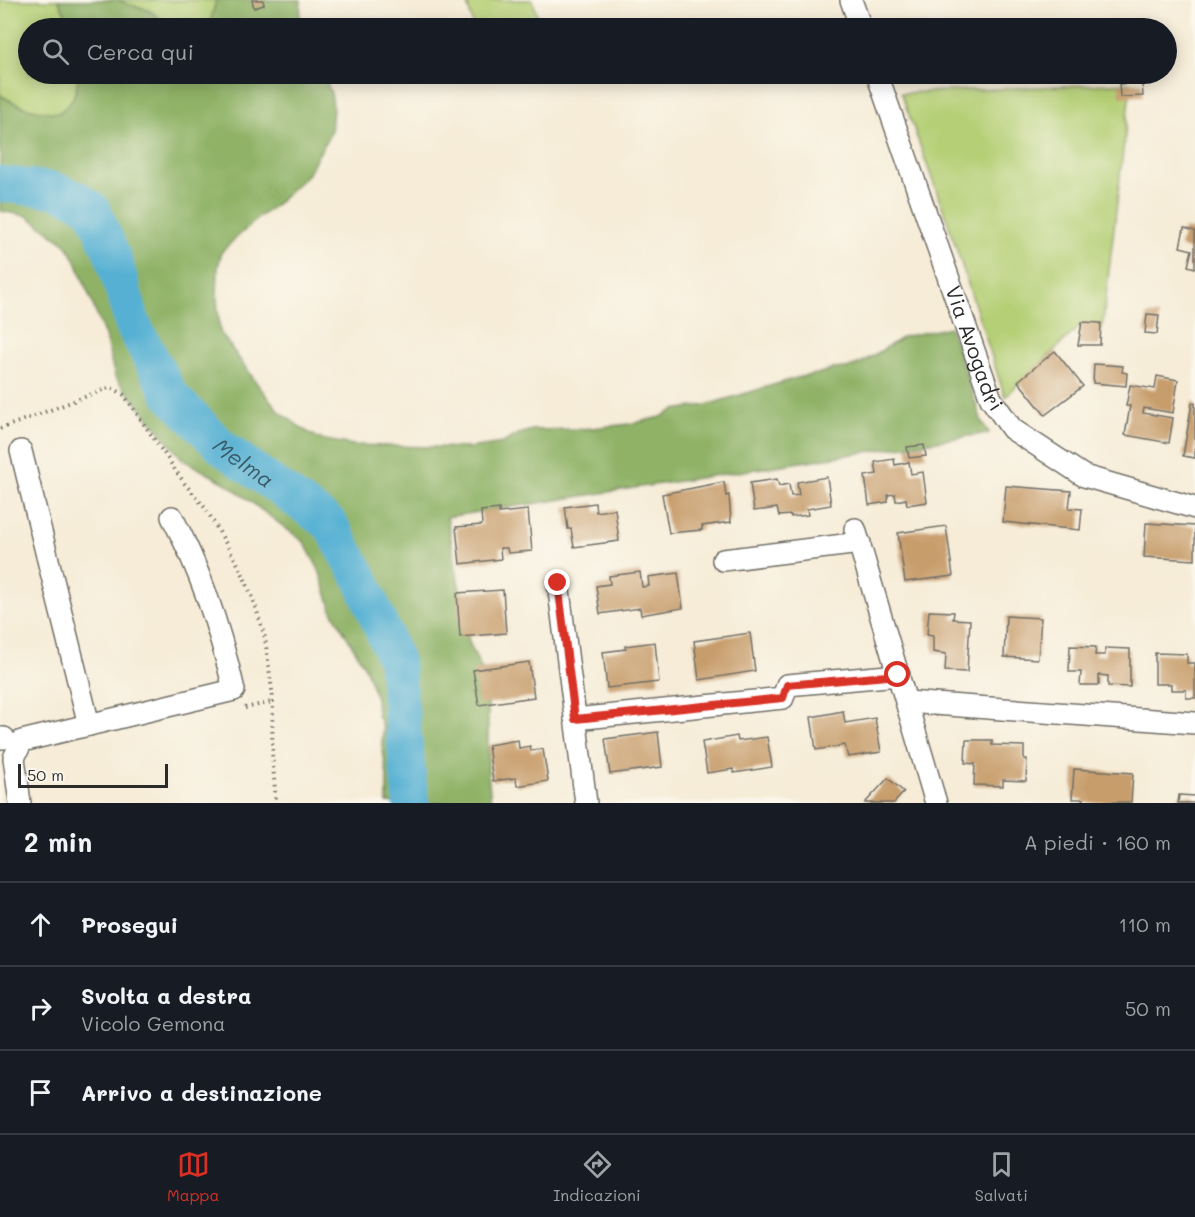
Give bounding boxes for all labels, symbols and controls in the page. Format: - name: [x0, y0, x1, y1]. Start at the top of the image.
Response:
- search box: [18, 18, 1177, 84]
- icon: search: [39, 35, 72, 68]
- text: Cerca qui: [87, 37, 194, 66]
- street label: Via Avogadri: [940, 282, 1010, 416]
- water label: Melma: [207, 431, 280, 494]
- route end: [544, 569, 570, 595]
- route start: [884, 661, 910, 687]
- scale bar: [18, 761, 168, 788]
- text: 50 m: [27, 764, 64, 785]
- text: 2 min: [24, 825, 92, 859]
- text: A piedi · 160 m: [1024, 829, 1171, 855]
- icon: ahead: [24, 908, 57, 941]
- text: Prosegui: [81, 910, 178, 939]
- text: 110 m: [1118, 911, 1171, 937]
- text: Svolta a destra: [81, 981, 251, 1010]
- icon: right: [24, 992, 57, 1025]
- text: 50 m: [1125, 995, 1171, 1021]
- text: Vicolo Gemona: [81, 1010, 225, 1036]
- icon: arrive: [24, 1076, 57, 1109]
- text: Arrivo a destinazione: [81, 1078, 322, 1107]
- tab: Mappa: [167, 1148, 219, 1205]
- tab: Indicazioni: [553, 1148, 641, 1205]
- tab: Salvati: [975, 1148, 1028, 1205]

